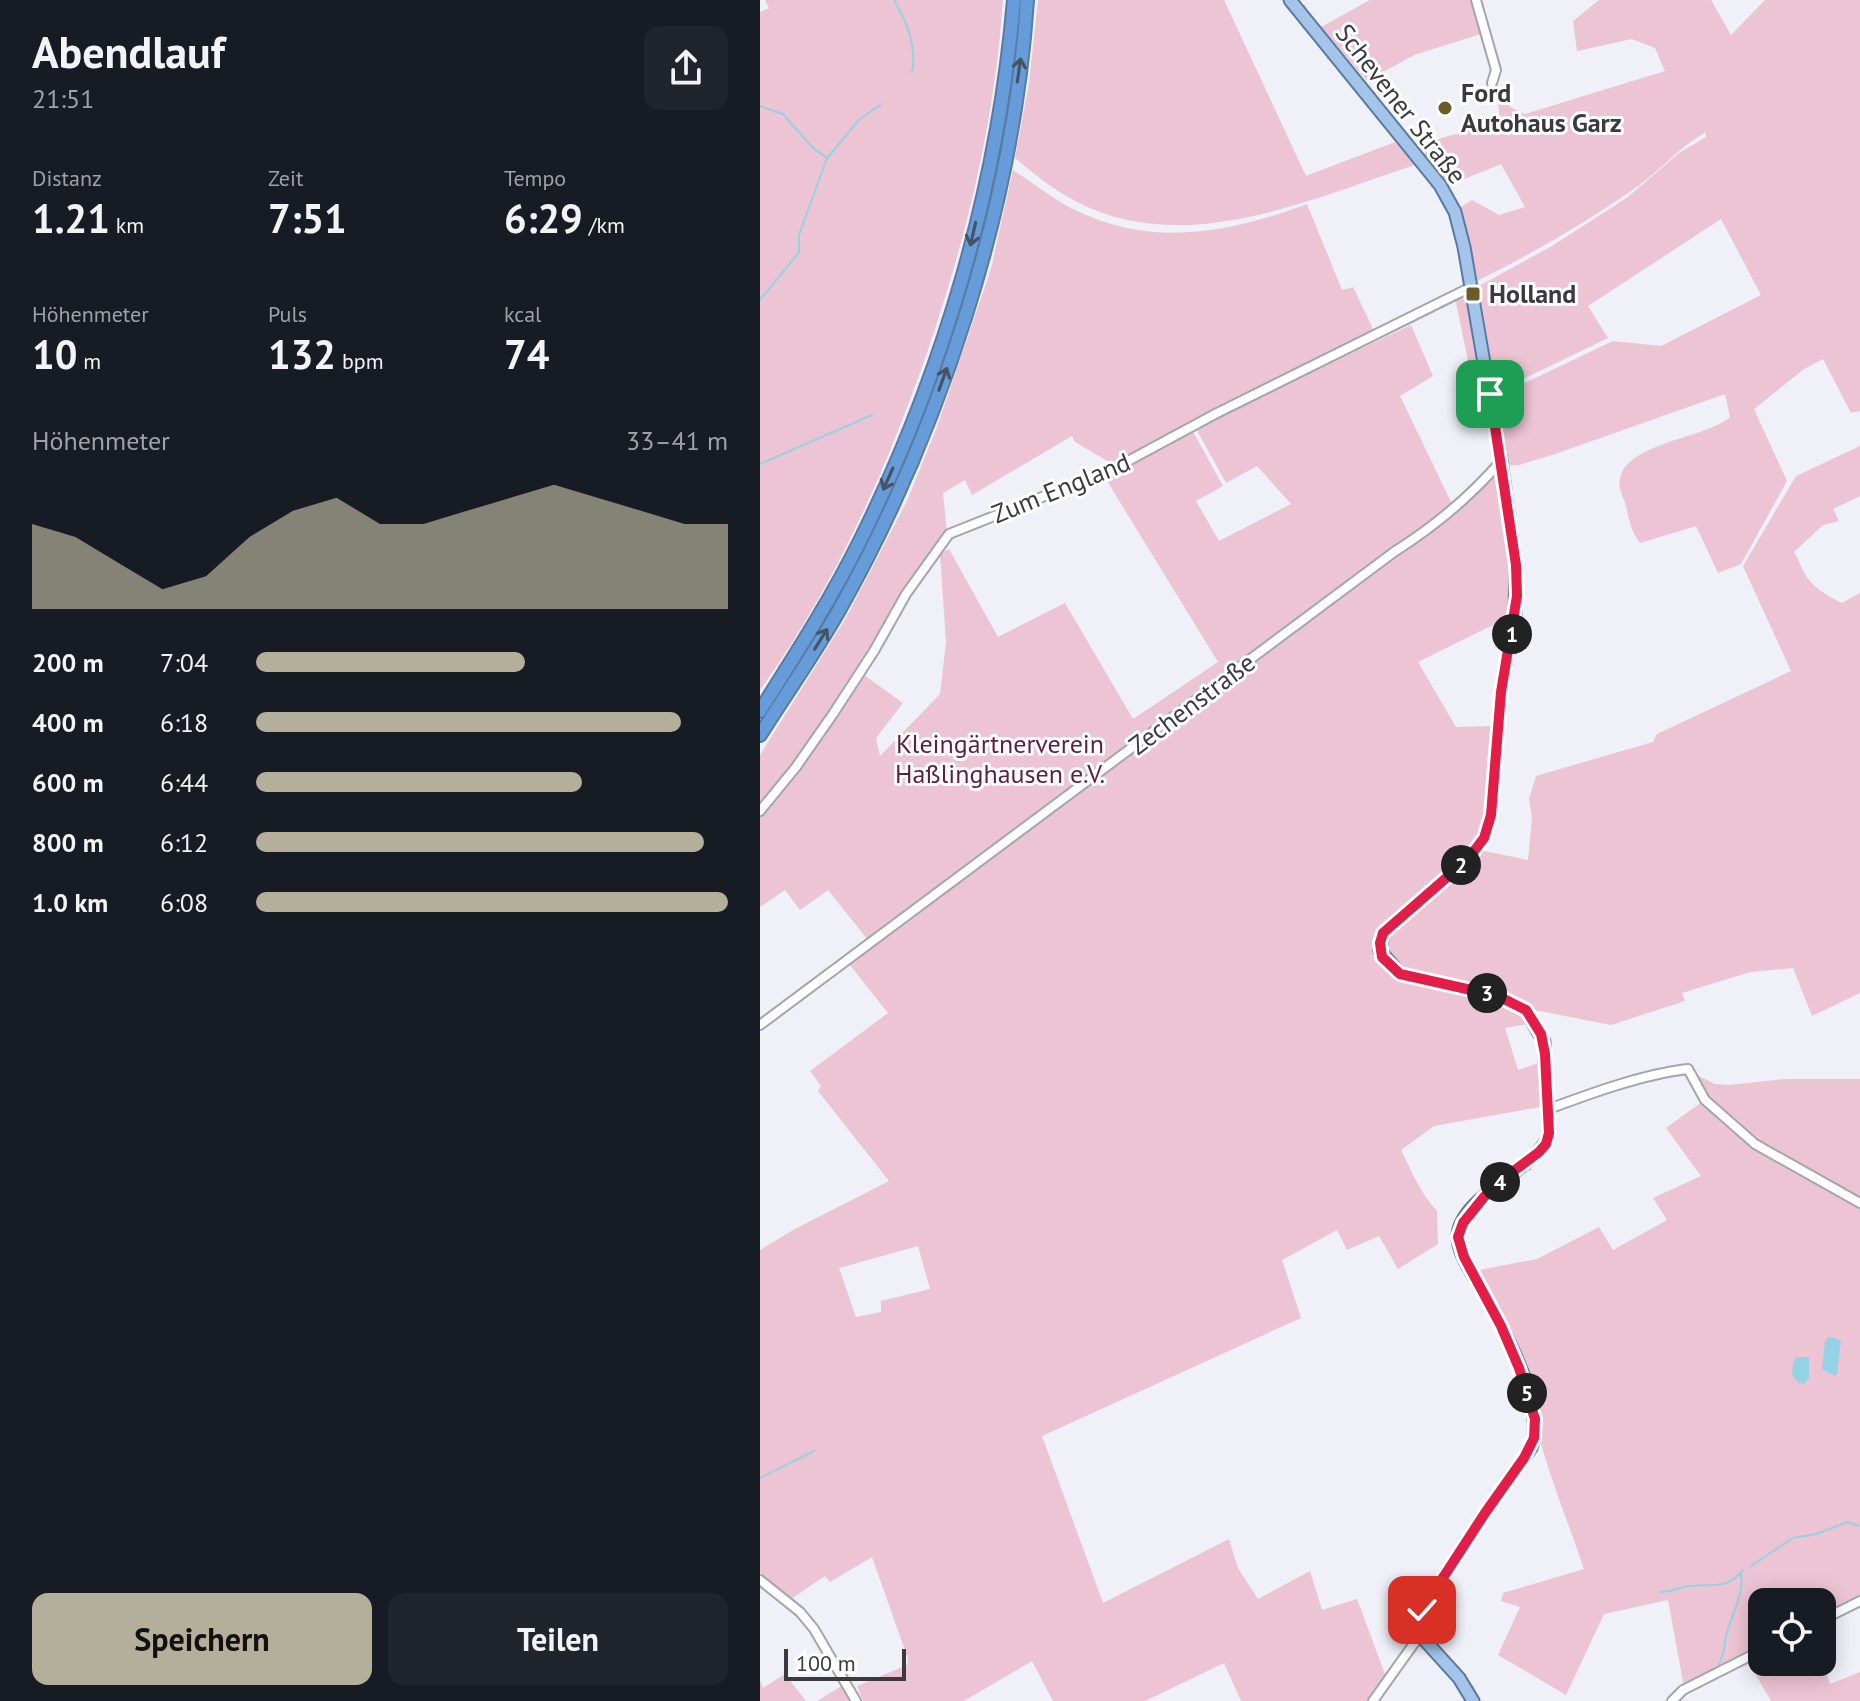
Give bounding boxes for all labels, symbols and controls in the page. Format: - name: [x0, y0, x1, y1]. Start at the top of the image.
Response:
- street label: Schevener Straße: [1329, 17, 1474, 190]
- text: Abendlauf: [32, 23, 225, 80]
- button: share: [644, 26, 728, 110]
- one-way arrow: [1012, 58, 1027, 83]
- place label: Ford Autohaus Garz: [1461, 76, 1622, 139]
- text: 21:51: [32, 82, 94, 115]
- marker: Ford Autohaus Garz: [1436, 99, 1454, 117]
- text: Distanz: [32, 164, 102, 192]
- text: Zeit: [268, 164, 303, 192]
- text: Tempo: [504, 164, 566, 192]
- text: 1.21: [32, 192, 110, 244]
- text: 7:51: [268, 192, 347, 244]
- text: 6:29: [504, 192, 583, 244]
- text: km: [110, 211, 144, 239]
- text: /km: [583, 211, 625, 239]
- one-way arrow: [965, 220, 980, 246]
- place label: Holland: [1489, 277, 1576, 310]
- marker: Holland: [1464, 285, 1482, 303]
- text: Höhenmeter: [32, 300, 149, 328]
- text: Puls: [268, 300, 307, 328]
- text: kcal: [504, 300, 542, 328]
- text: 10: [32, 328, 77, 380]
- text: 132: [268, 328, 336, 380]
- text: 74: [504, 328, 549, 380]
- text: m: [77, 347, 101, 375]
- text: bpm: [336, 347, 384, 375]
- pin: [1456, 360, 1524, 428]
- one-way arrow: [937, 367, 952, 392]
- icon: arrive: [1468, 372, 1512, 416]
- text: Höhenmeter: [32, 424, 170, 457]
- text: 33–41 m: [626, 424, 728, 457]
- street label: Zum England: [987, 445, 1135, 530]
- one-way arrow: [880, 466, 895, 491]
- pin: 1: [1492, 614, 1532, 654]
- text: 1: [1506, 620, 1518, 648]
- one-way arrow: [814, 628, 830, 651]
- text: 200 m: [32, 646, 104, 679]
- text: 7:04: [160, 646, 208, 679]
- street label: Zechenstraße: [1122, 646, 1261, 762]
- text: 400 m: [32, 706, 104, 739]
- text: 6:18: [160, 706, 208, 739]
- park label: Kleingärtnerverein Haßlinghausen e.V.: [895, 727, 1105, 790]
- text: 600 m: [32, 766, 104, 799]
- text: 6:44: [160, 766, 208, 799]
- text: 800 m: [32, 826, 104, 859]
- text: 6:12: [160, 826, 208, 859]
- pin: 2: [1441, 845, 1481, 885]
- text: 2: [1455, 851, 1467, 879]
- text: 1.0 km: [32, 886, 108, 919]
- text: 6:08: [160, 886, 208, 919]
- pin: 3: [1467, 973, 1507, 1013]
- text: 3: [1481, 979, 1493, 1007]
- pin: 4: [1480, 1162, 1520, 1202]
- text: 4: [1494, 1168, 1506, 1196]
- pin: 5: [1507, 1373, 1547, 1413]
- text: 5: [1521, 1379, 1533, 1407]
- pin: [1388, 1576, 1456, 1644]
- icon: check: [1400, 1588, 1444, 1632]
- map controls: [1748, 1588, 1836, 1676]
- button: locate: [1748, 1588, 1836, 1676]
- button: Speichern: [32, 1593, 372, 1685]
- button: Teilen: [388, 1593, 728, 1685]
- scale bar: [784, 1645, 906, 1681]
- text: 100 m: [796, 1649, 856, 1677]

